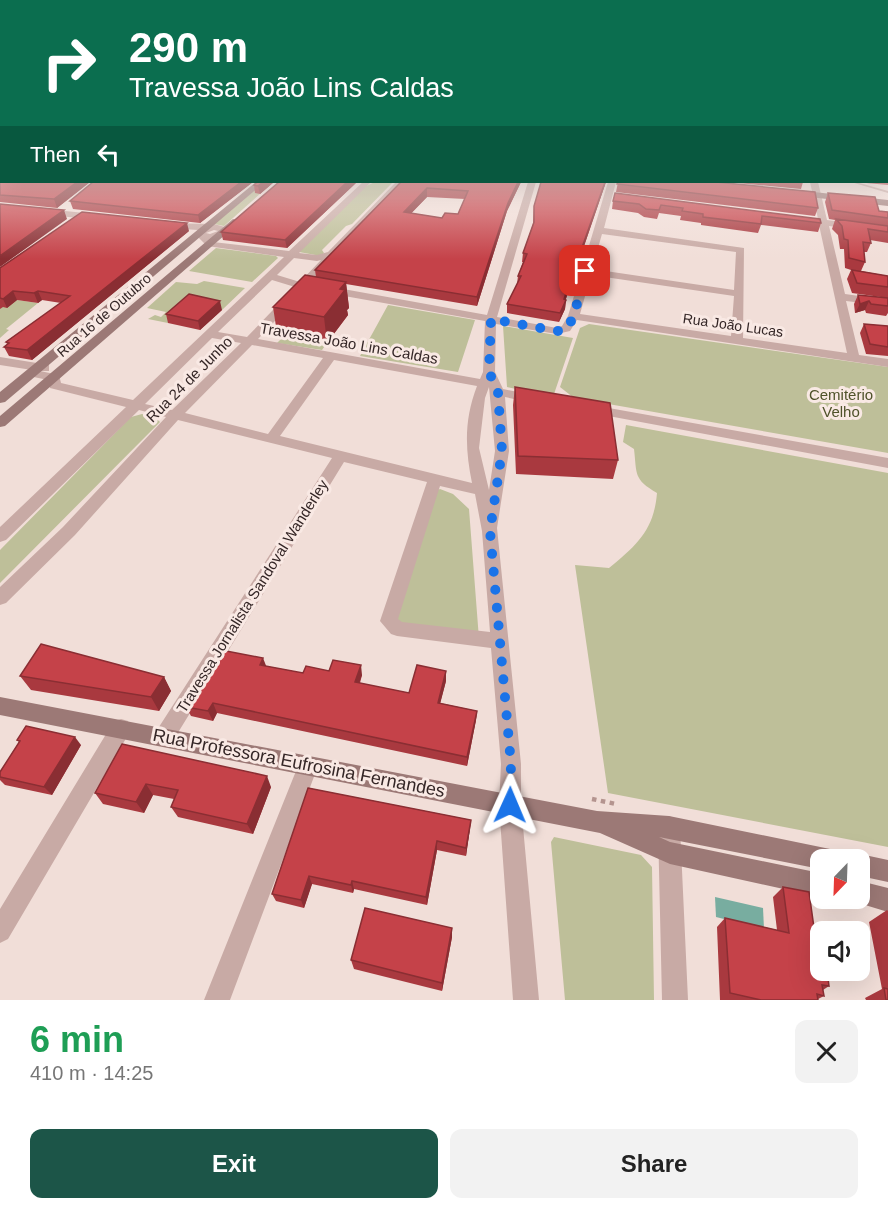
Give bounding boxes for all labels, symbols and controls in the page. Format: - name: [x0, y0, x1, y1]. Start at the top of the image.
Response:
- icon: right: [30, 24, 108, 102]
- text: 290 m: [129, 24, 248, 71]
- text: Travessa João Lins Caldas: [129, 73, 454, 103]
- icon: left: [92, 138, 125, 171]
- text: Then: [30, 142, 80, 167]
- pin: [559, 245, 610, 296]
- icon: arrive: [568, 254, 601, 287]
- street label: Rua 16 de Outubro: [54, 270, 154, 360]
- street label: Rua João Lucas: [682, 310, 784, 340]
- street label: Travessa João Lins Caldas: [259, 319, 439, 367]
- street label: Rua 24 de Junho: [143, 333, 235, 425]
- park label: Cemitério Velho: [809, 386, 873, 420]
- street label: Travessa Jornalista Sandoval Wanderley: [173, 476, 331, 716]
- street label: Rua Professora Eufrosina Fernandes: [151, 725, 447, 801]
- position arrow: [478, 773, 542, 837]
- north arrow: [810, 849, 870, 909]
- map controls: [810, 849, 870, 981]
- button: sound: [810, 921, 870, 981]
- text: 6 min: [30, 1019, 124, 1060]
- button: close: [795, 1020, 858, 1083]
- text: 410 m · 14:25: [30, 1062, 153, 1084]
- button: Exit: [30, 1129, 438, 1198]
- button: Share: [450, 1129, 858, 1198]

